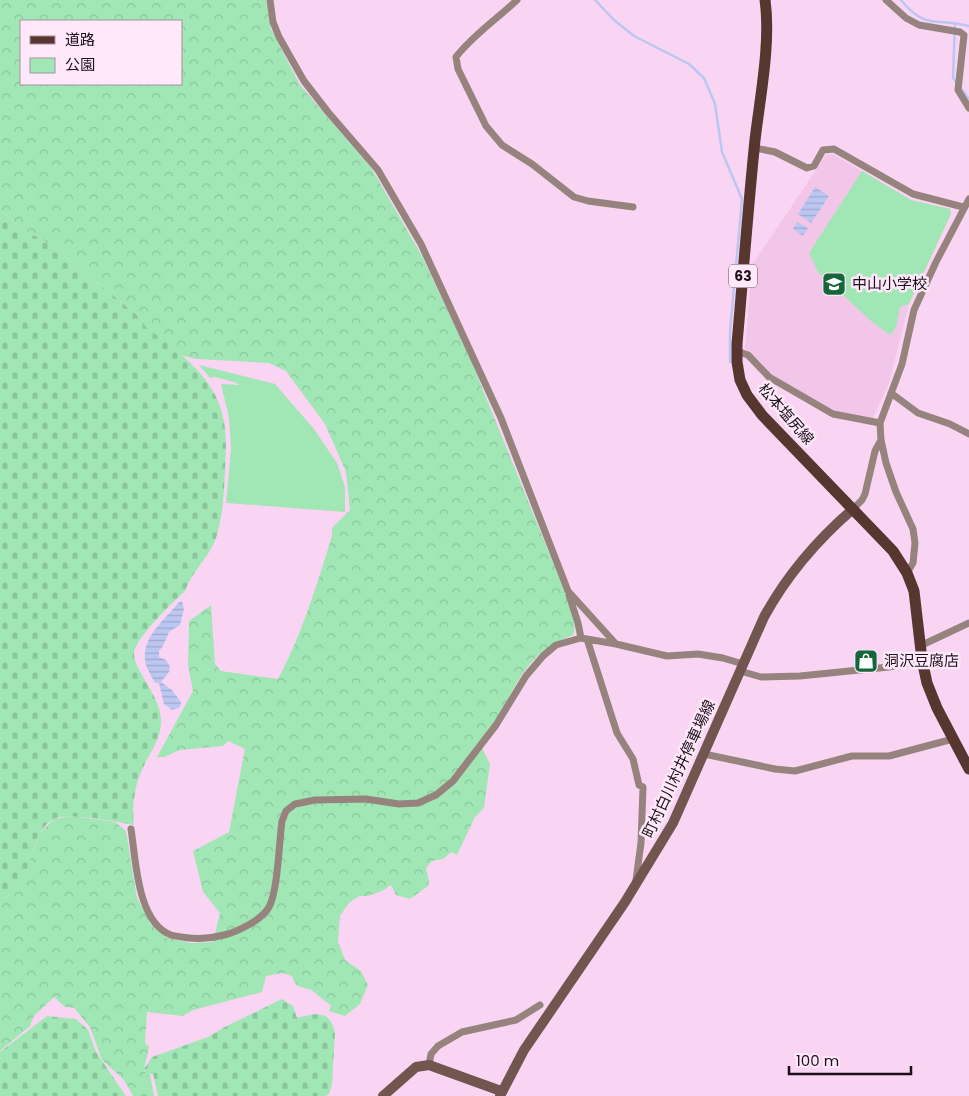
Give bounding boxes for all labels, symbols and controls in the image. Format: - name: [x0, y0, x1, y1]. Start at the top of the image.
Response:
- legend: [20, 20, 182, 85]
- text: 道路: [65, 29, 95, 50]
- text: 公園: [65, 54, 95, 75]
- road number: 63: [729, 264, 757, 288]
- school or university icon: 中山小学校: [821, 271, 847, 297]
- place label: 中山小学校: [852, 273, 927, 294]
- street label: 松本塩尻線: [754, 378, 819, 449]
- shop icon: 洞沢豆腐店: [853, 648, 879, 674]
- place label: 洞沢豆腐店: [884, 650, 959, 671]
- street label: 町村白川村井停車場線: [637, 696, 720, 841]
- scale bar: [789, 1044, 912, 1076]
- text: 100 m: [796, 1050, 839, 1071]

